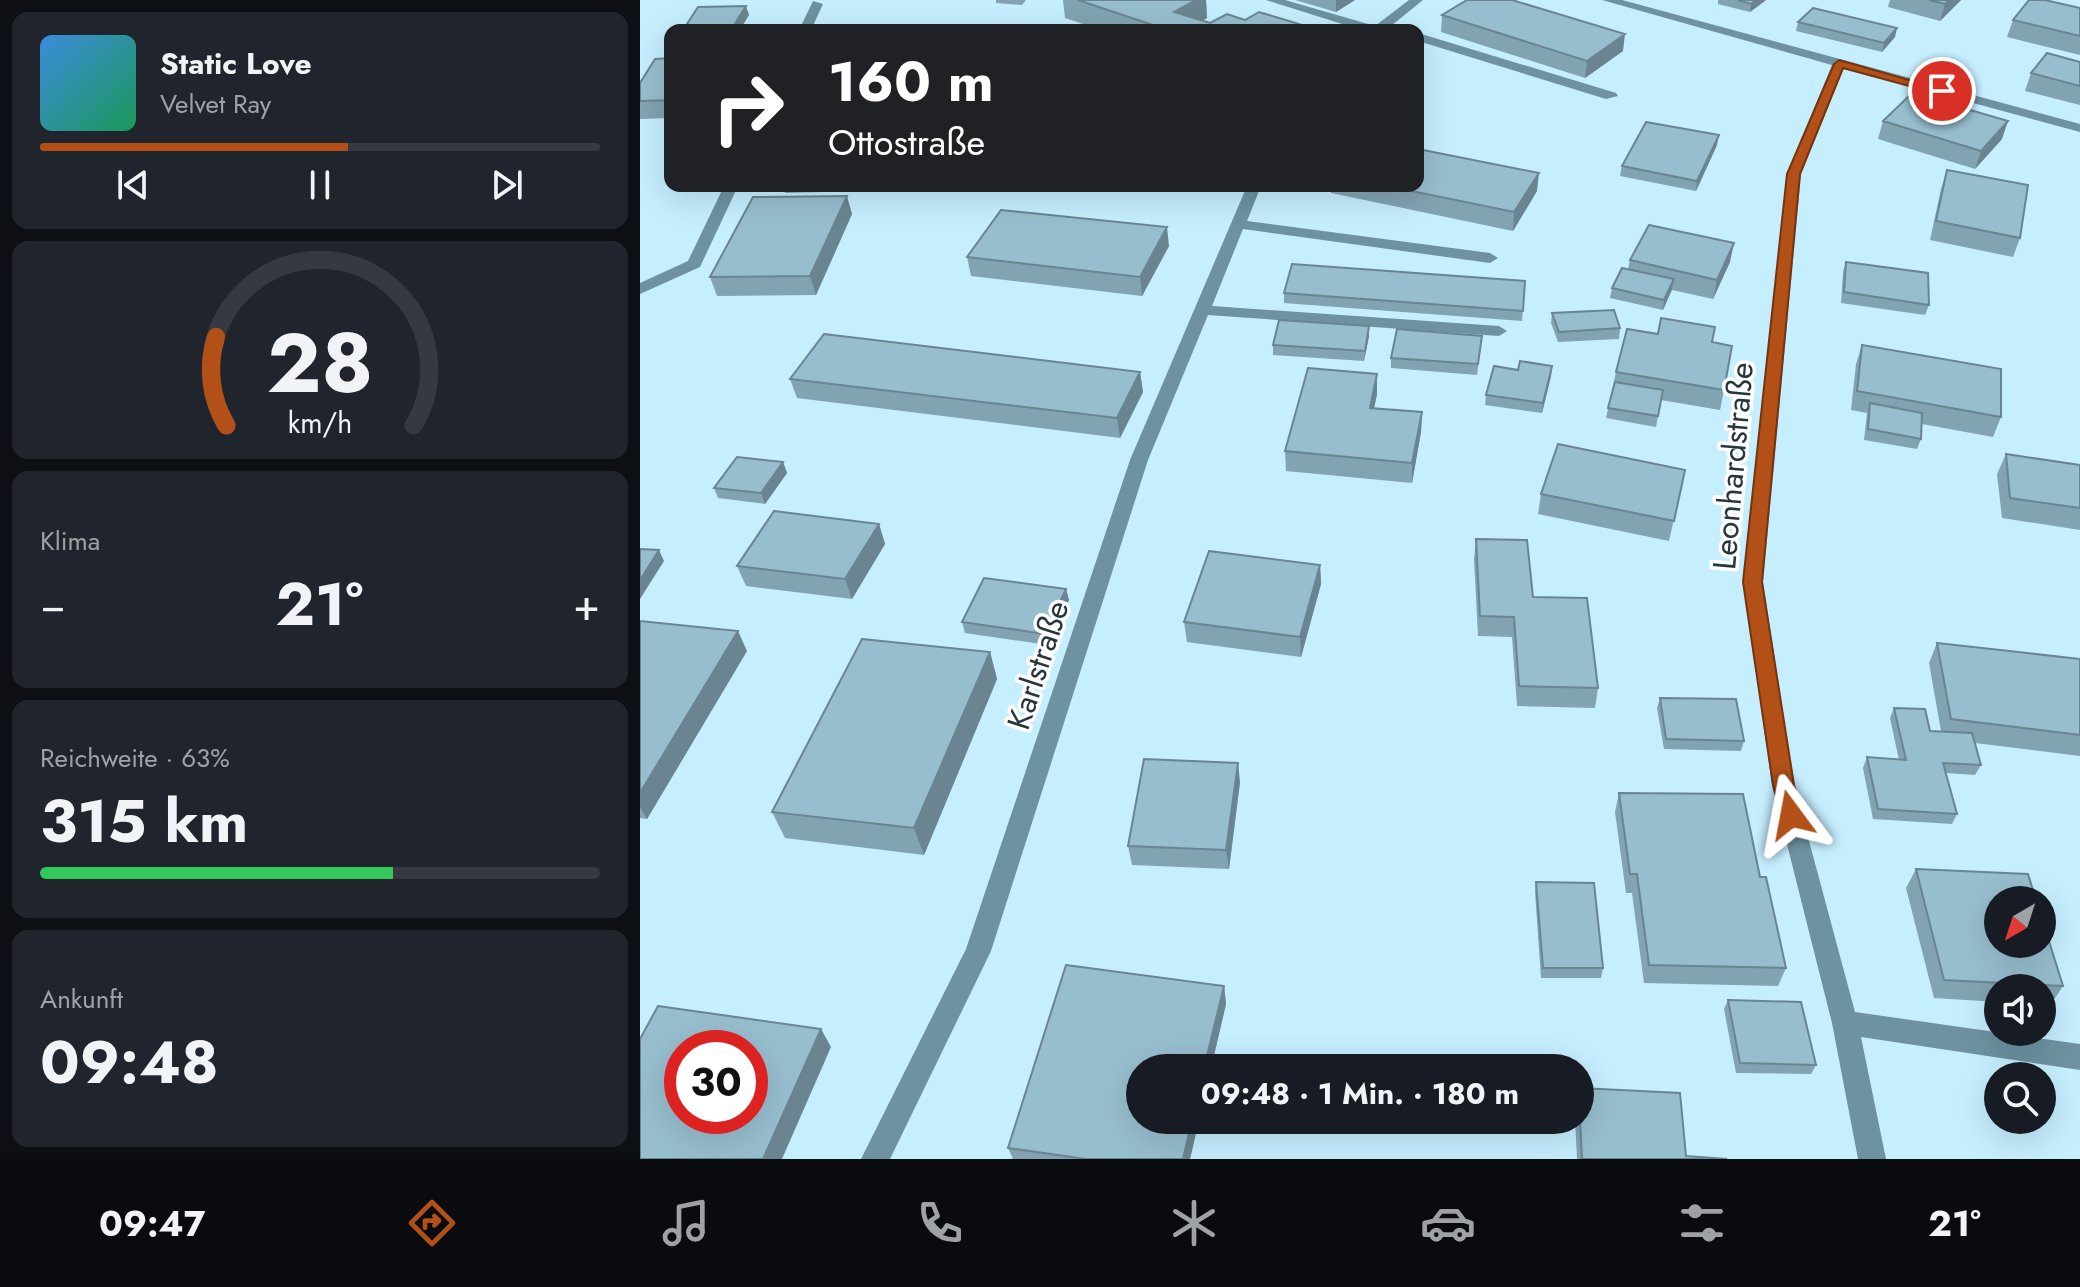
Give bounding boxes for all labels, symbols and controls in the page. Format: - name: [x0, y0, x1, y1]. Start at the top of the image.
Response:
- text: 160 m: [828, 41, 994, 122]
- text: Static Love: [160, 42, 312, 85]
- icon: right: [696, 56, 800, 160]
- pin: [1908, 57, 1976, 125]
- icon: arrive: [1920, 69, 1964, 113]
- text: Velvet Ray: [160, 85, 271, 123]
- text: Ottostraße: [828, 116, 985, 168]
- icon: previous: [111, 163, 155, 207]
- icon: pause: [298, 163, 342, 207]
- icon: next: [485, 163, 529, 207]
- text: 28: [267, 303, 373, 423]
- street label: Leonhardstraße: [1701, 360, 1765, 572]
- text: km/h: [288, 402, 352, 444]
- text: Klima: [40, 522, 100, 560]
- text: 21°: [276, 561, 363, 648]
- text: −: [40, 573, 66, 637]
- text: +: [573, 573, 600, 637]
- street label: Karlstraße: [996, 594, 1080, 736]
- text: Reichweite · 63%: [40, 739, 230, 777]
- position arrow: [1749, 773, 1833, 857]
- text: 315 km: [40, 778, 248, 865]
- north arrow: [1984, 886, 2056, 958]
- map controls: [1984, 886, 2056, 1134]
- button: sound: [1984, 974, 2056, 1046]
- text: Ankunft: [40, 980, 123, 1018]
- text: 09:48: [40, 1019, 219, 1106]
- speed limit sign: 30: [664, 1030, 768, 1134]
- button: search: [1984, 1062, 2056, 1134]
- text: 09:48 · 1 Min. · 180 m: [1201, 1072, 1519, 1115]
- icon: directions: [404, 1195, 460, 1251]
- icon: music: [658, 1195, 714, 1251]
- icon: phone: [912, 1195, 968, 1251]
- icon: climate: [1166, 1195, 1222, 1251]
- icon: car: [1420, 1195, 1476, 1251]
- icon: filters: [1674, 1195, 1730, 1251]
- text: 09:47: [99, 1197, 205, 1249]
- text: 21°: [1928, 1197, 1981, 1249]

